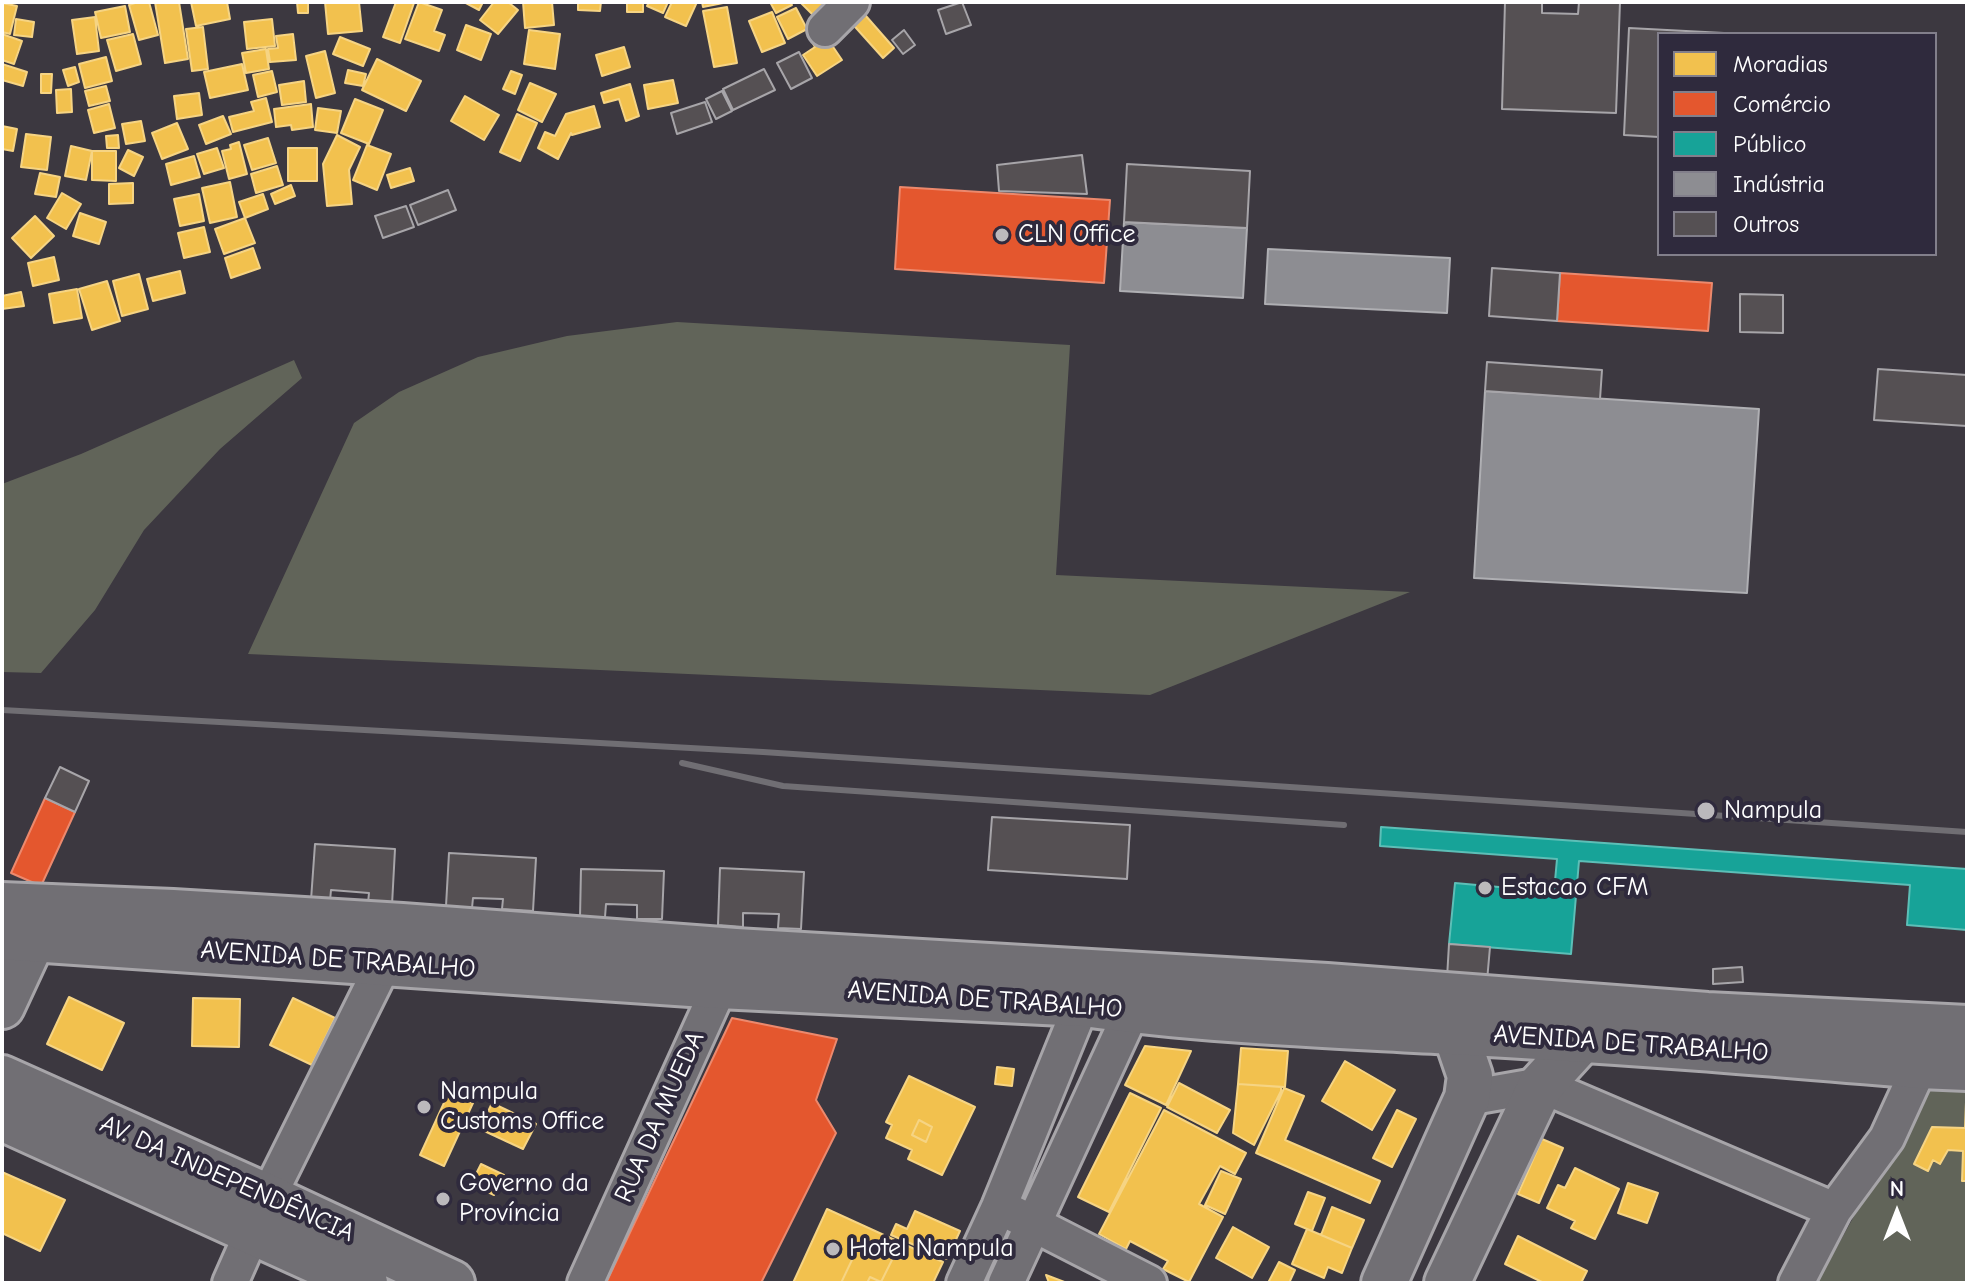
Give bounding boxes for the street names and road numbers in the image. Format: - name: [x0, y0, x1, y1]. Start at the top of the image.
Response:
- street label: AVENIDA DE TRABALHO: [199, 935, 477, 985]
- street label: AVENIDA DE TRABALHO: [846, 975, 1124, 1025]
- street label: AVENIDA DE TRABALHO: [1492, 1019, 1770, 1069]
- street label: RUA DA MUEDA: [608, 1027, 712, 1207]
- street label: AV. DA INDEPENDÊNCIA: [95, 1109, 359, 1249]

